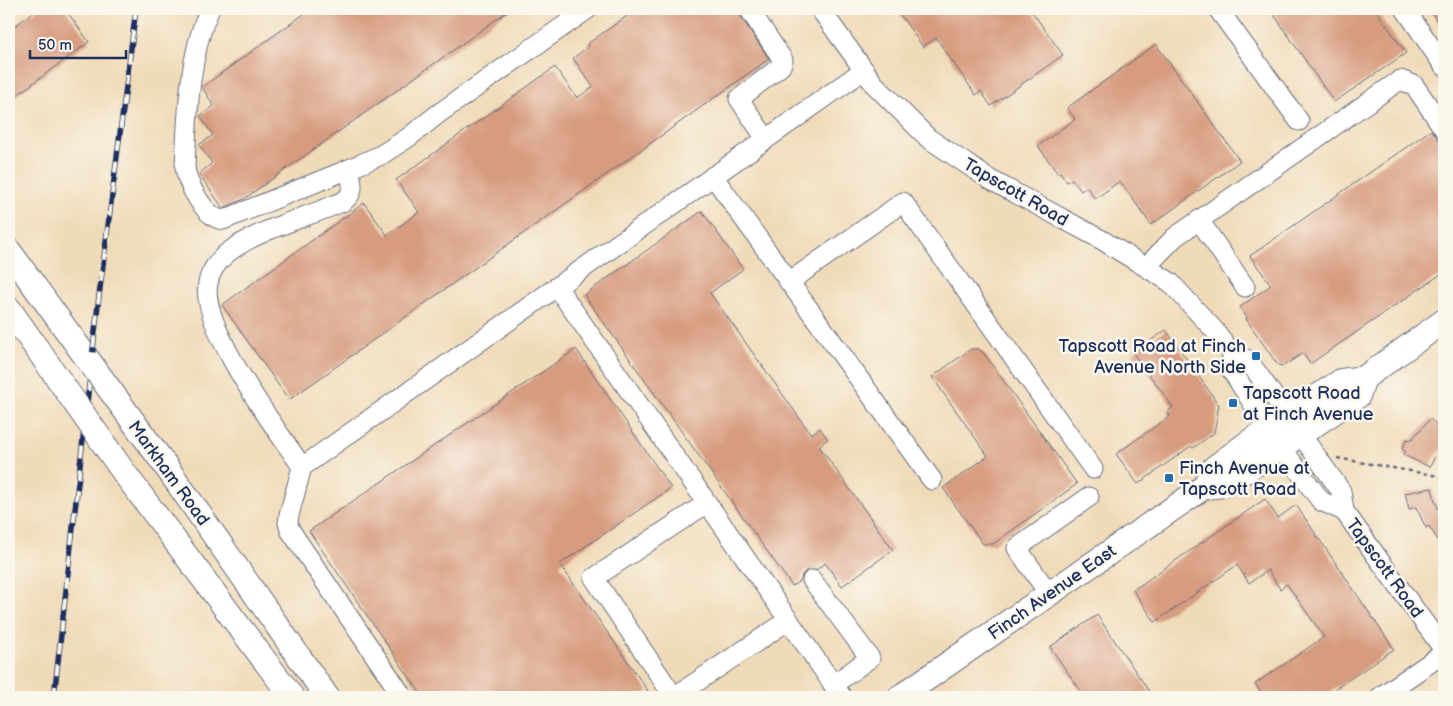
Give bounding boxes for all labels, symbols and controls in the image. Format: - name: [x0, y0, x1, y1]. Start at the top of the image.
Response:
- scale bar: [30, 28, 126, 60]
- text: 50 m: [38, 36, 72, 55]
- street label: Tapscott Road: [960, 154, 1072, 231]
- place label: Tapscott Road at Finch Avenue North Side: [1058, 336, 1246, 378]
- marker: Tapscott Road at Finch Avenue North Side: [1250, 350, 1262, 362]
- place label: Tapscott Road at Finch Avenue: [1243, 383, 1374, 425]
- marker: Tapscott Road at Finch Avenue: [1227, 397, 1239, 409]
- street label: Markham Road: [124, 417, 214, 530]
- place label: Finch Avenue at Tapscott Road: [1179, 458, 1310, 500]
- marker: Finch Avenue at Tapscott Road: [1163, 472, 1175, 484]
- street label: Tapscott Road: [1342, 515, 1428, 622]
- street label: Finch Avenue East: [984, 540, 1121, 644]

